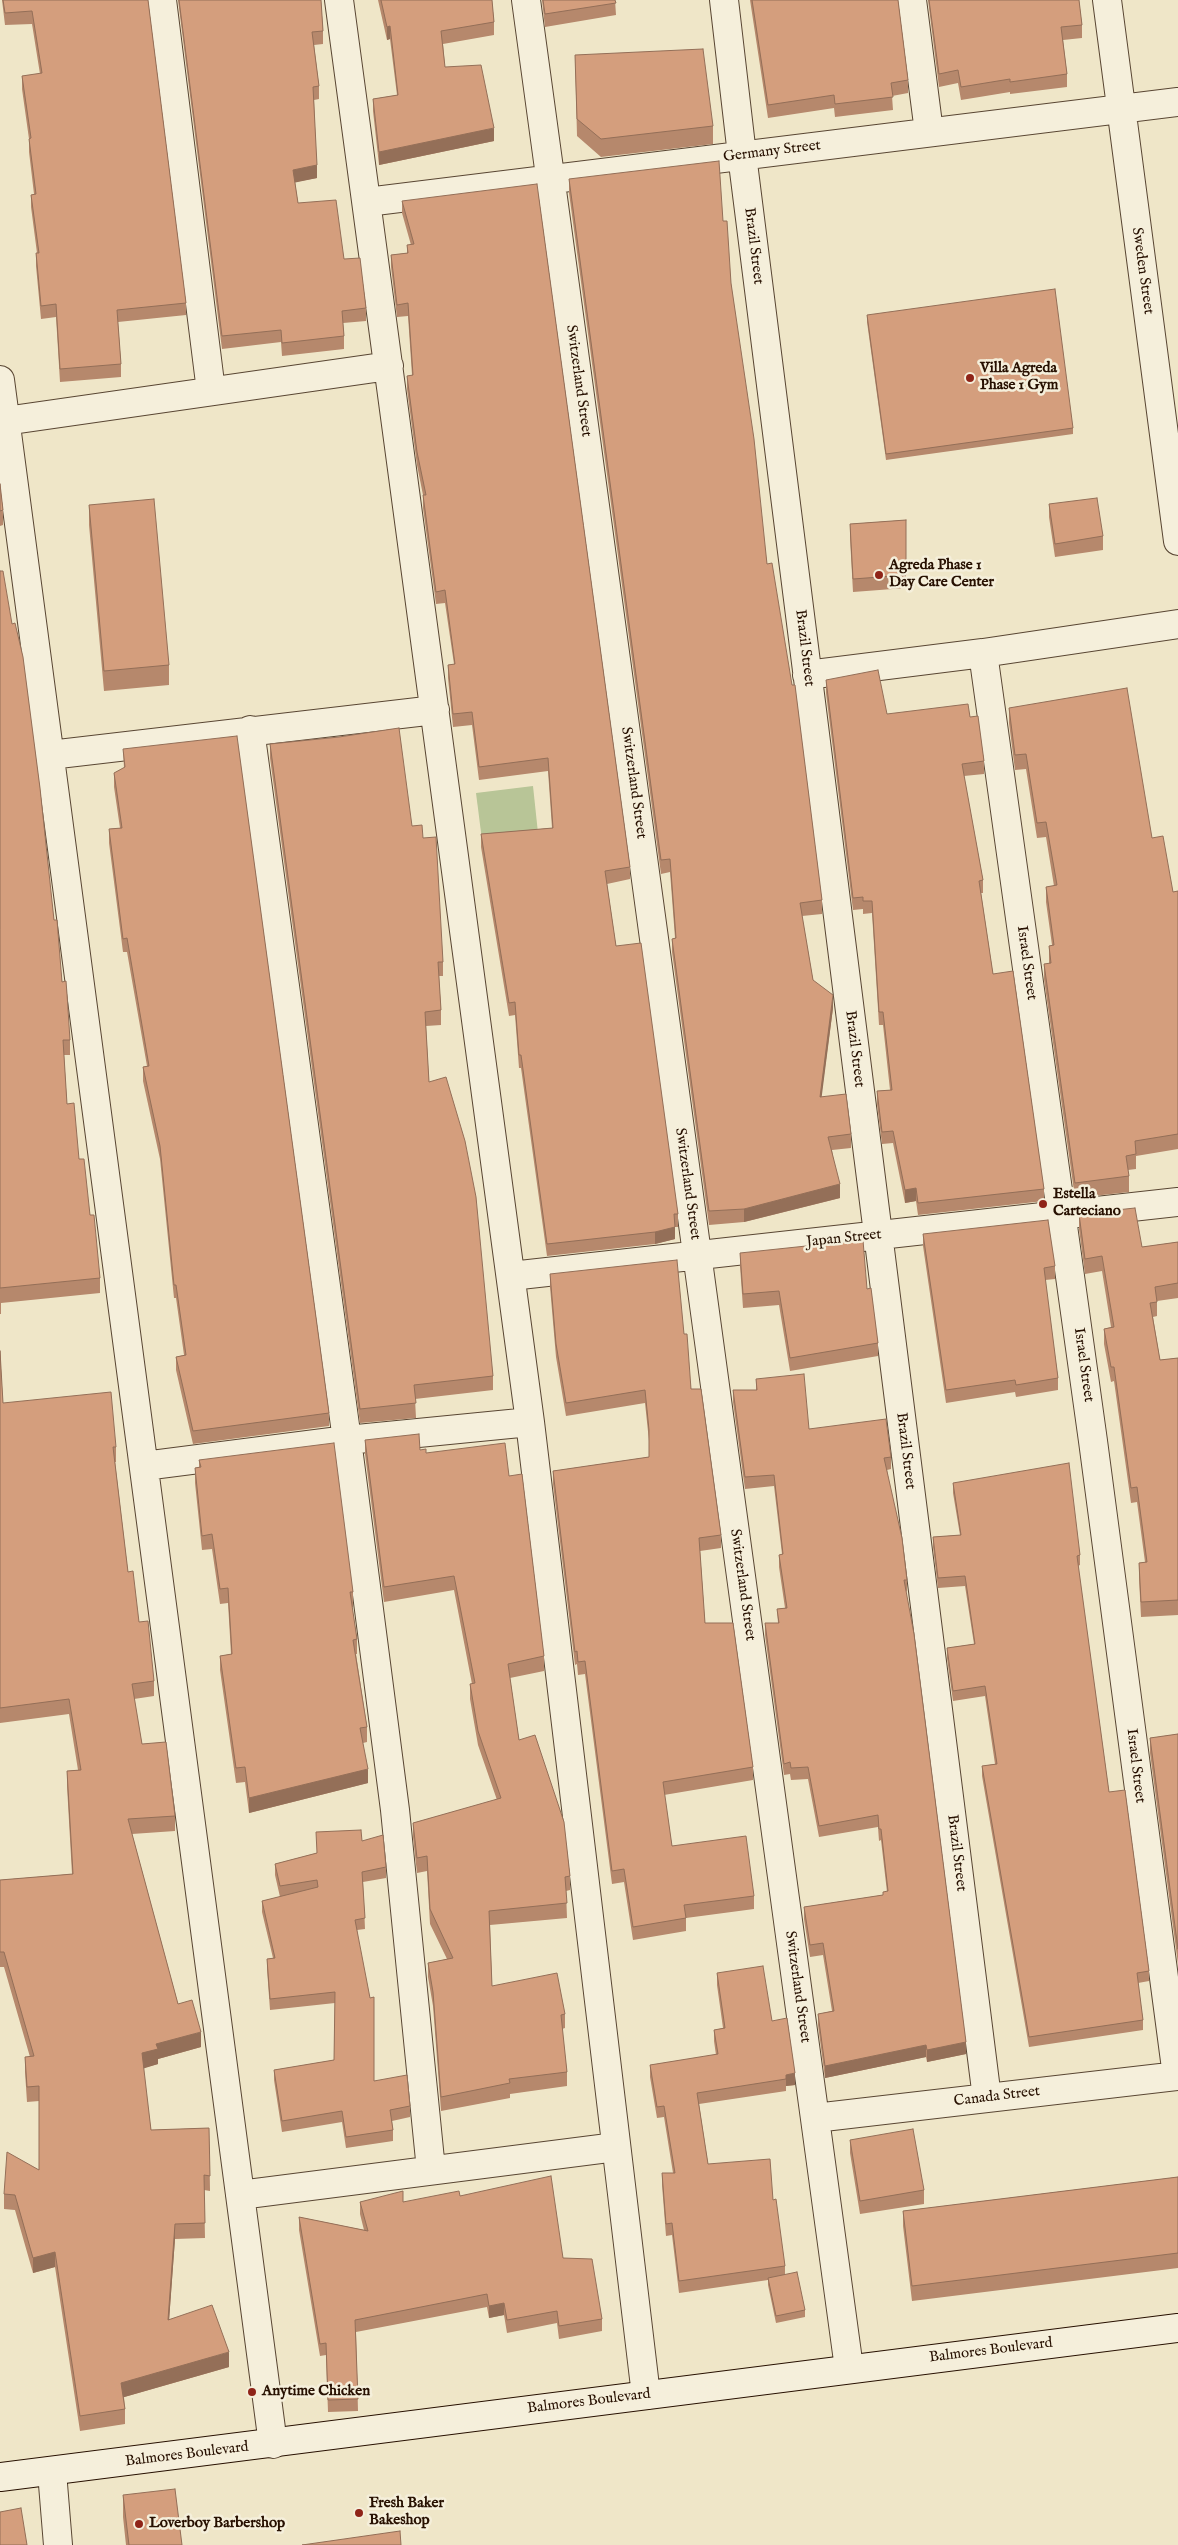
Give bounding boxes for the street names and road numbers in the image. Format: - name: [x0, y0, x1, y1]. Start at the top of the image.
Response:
- street label: Germany Street: [722, 137, 822, 167]
- street label: Brazil Street: [739, 206, 767, 286]
- street label: Sweden Street: [1127, 226, 1157, 316]
- street label: Switzerland Street: [561, 324, 595, 438]
- street label: Brazil Street: [790, 608, 818, 688]
- street label: Switzerland Street: [616, 726, 650, 840]
- street label: Israel Street: [1012, 924, 1040, 1002]
- street label: Brazil Street: [840, 1009, 868, 1089]
- street label: Switzerland Street: [670, 1127, 704, 1241]
- street label: Japan Street: [806, 1226, 882, 1252]
- street label: Israel Street: [1069, 1326, 1097, 1404]
- street label: Brazil Street: [891, 1411, 919, 1491]
- street label: Switzerland Street: [725, 1528, 759, 1642]
- street label: Israel Street: [1121, 1728, 1149, 1804]
- street label: Brazil Street: [942, 1813, 970, 1893]
- street label: Switzerland Street: [780, 1930, 814, 2044]
- street label: Canada Street: [953, 2083, 1041, 2111]
- street label: Balmores Boulevard: [928, 2334, 1054, 2368]
- street label: Balmores Boulevard: [526, 2385, 652, 2419]
- street label: Balmores Boulevard: [124, 2438, 250, 2472]

